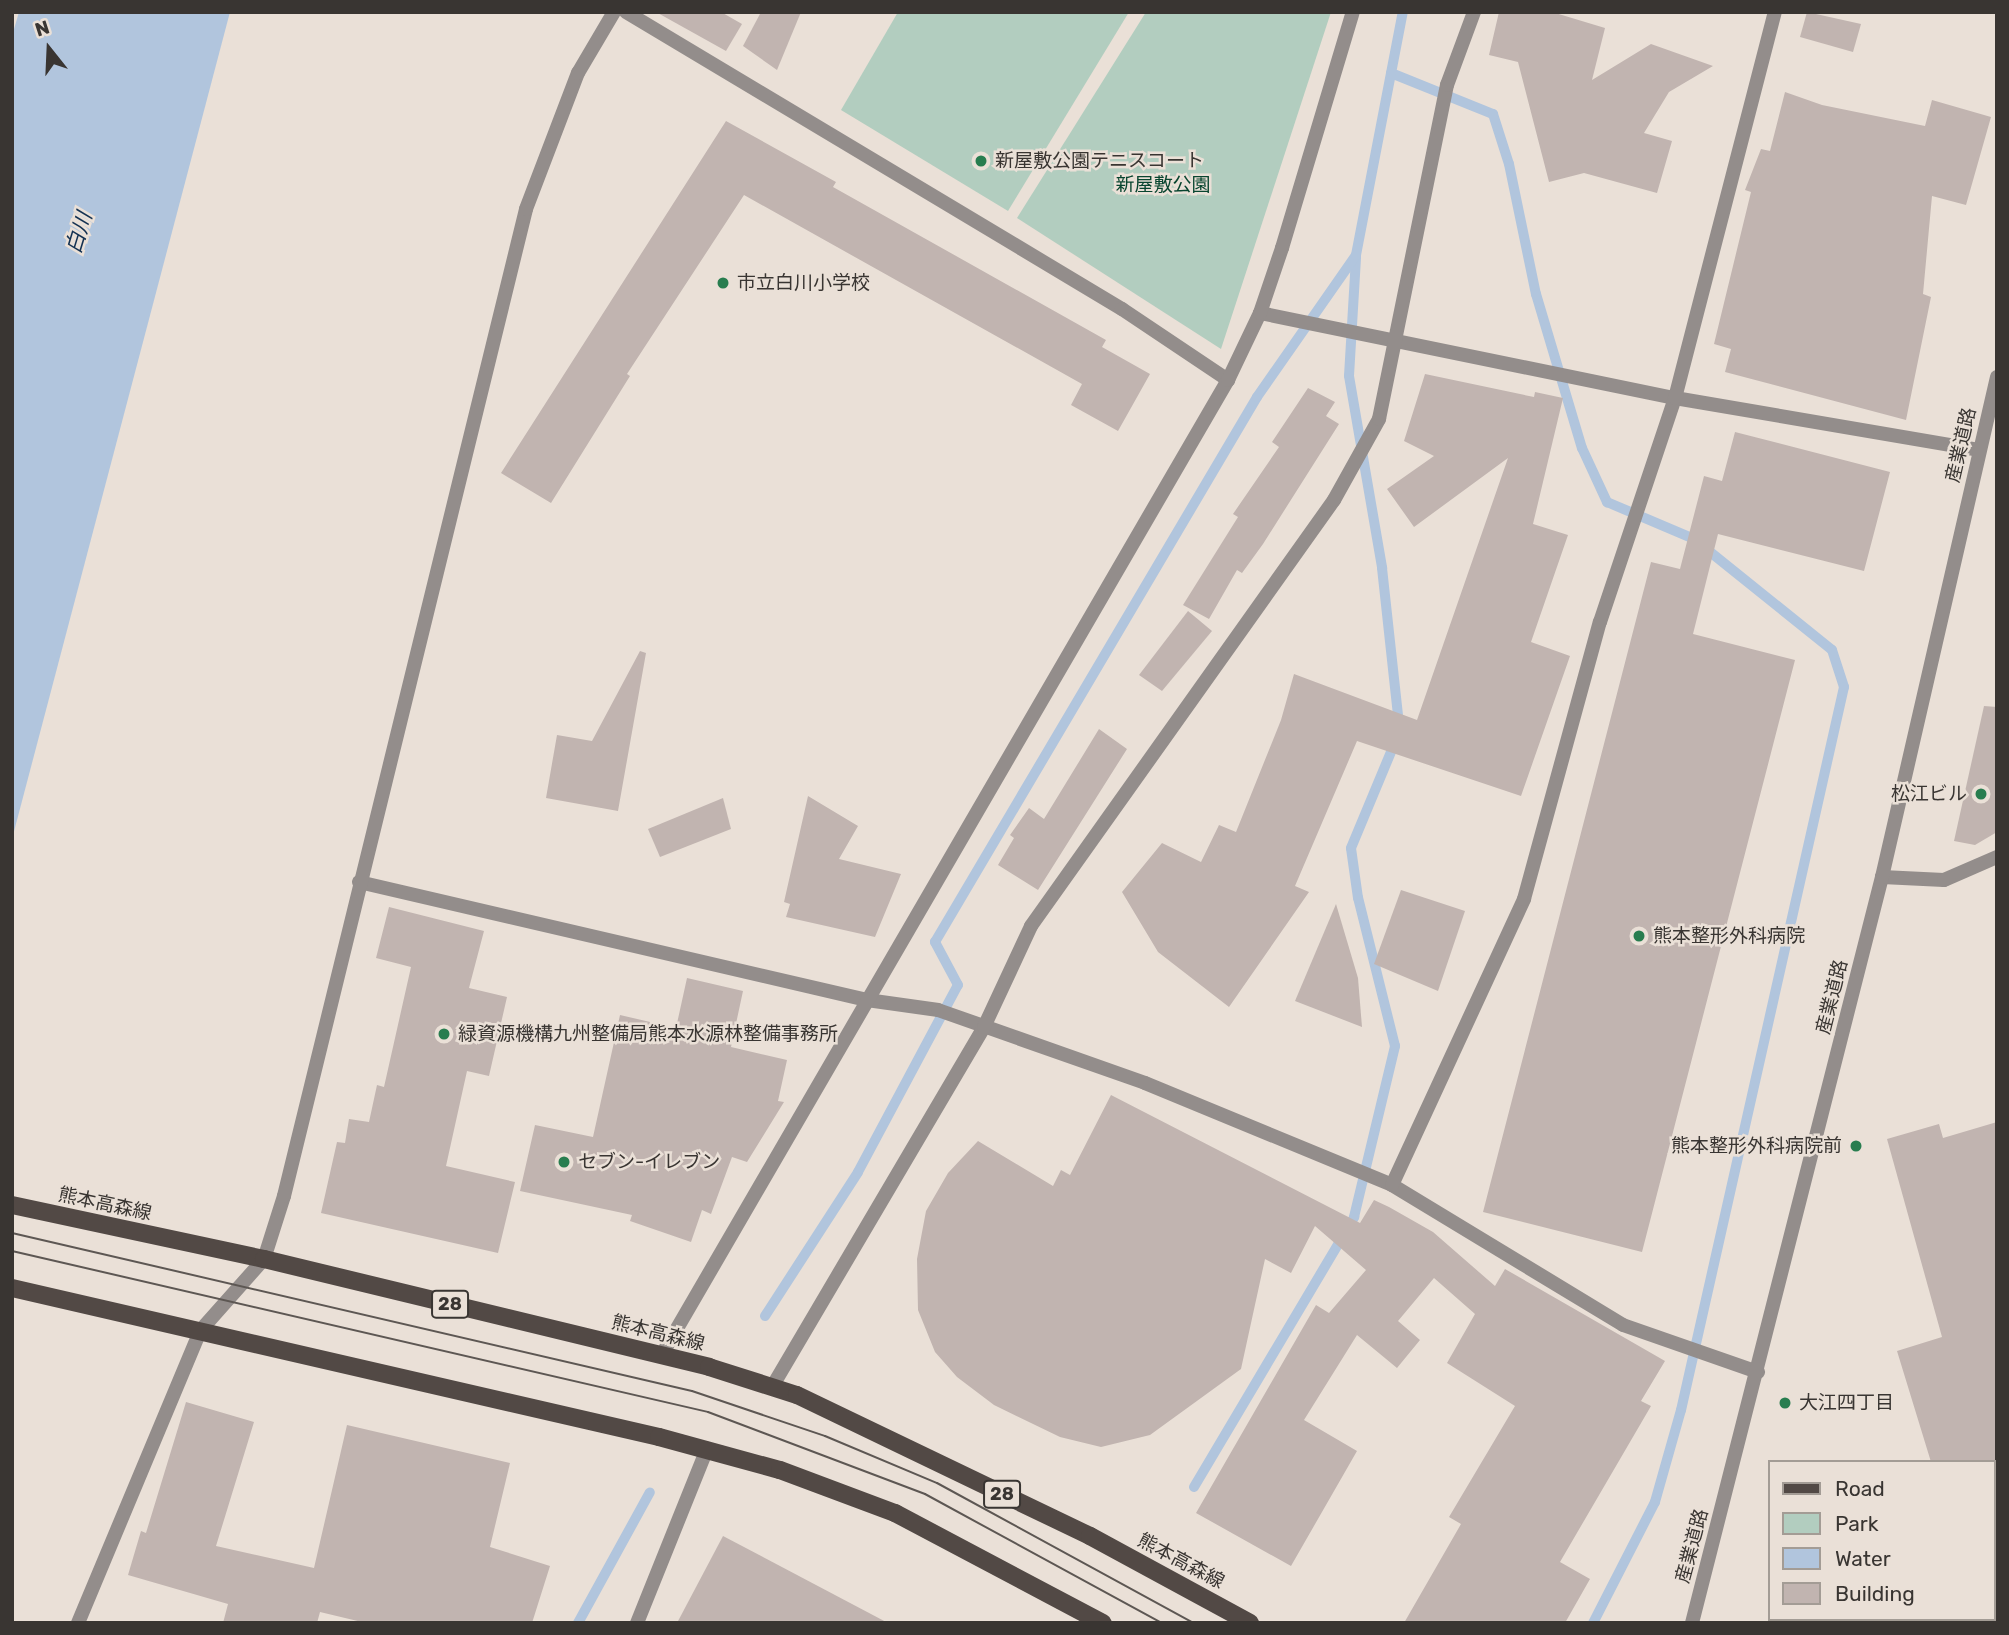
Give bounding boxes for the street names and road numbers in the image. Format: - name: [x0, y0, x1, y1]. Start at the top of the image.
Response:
- street label: 産業道路: [1941, 405, 1981, 485]
- street label: 産業道路: [1812, 957, 1852, 1037]
- street label: 熊本高森線: [56, 1183, 154, 1225]
- road number: 28: [431, 1289, 469, 1318]
- street label: 熊本高森線: [609, 1310, 707, 1356]
- road number: 28: [983, 1479, 1021, 1508]
- street label: 産業道路: [1671, 1506, 1713, 1586]
- street label: 熊本高森線: [1134, 1529, 1228, 1593]

